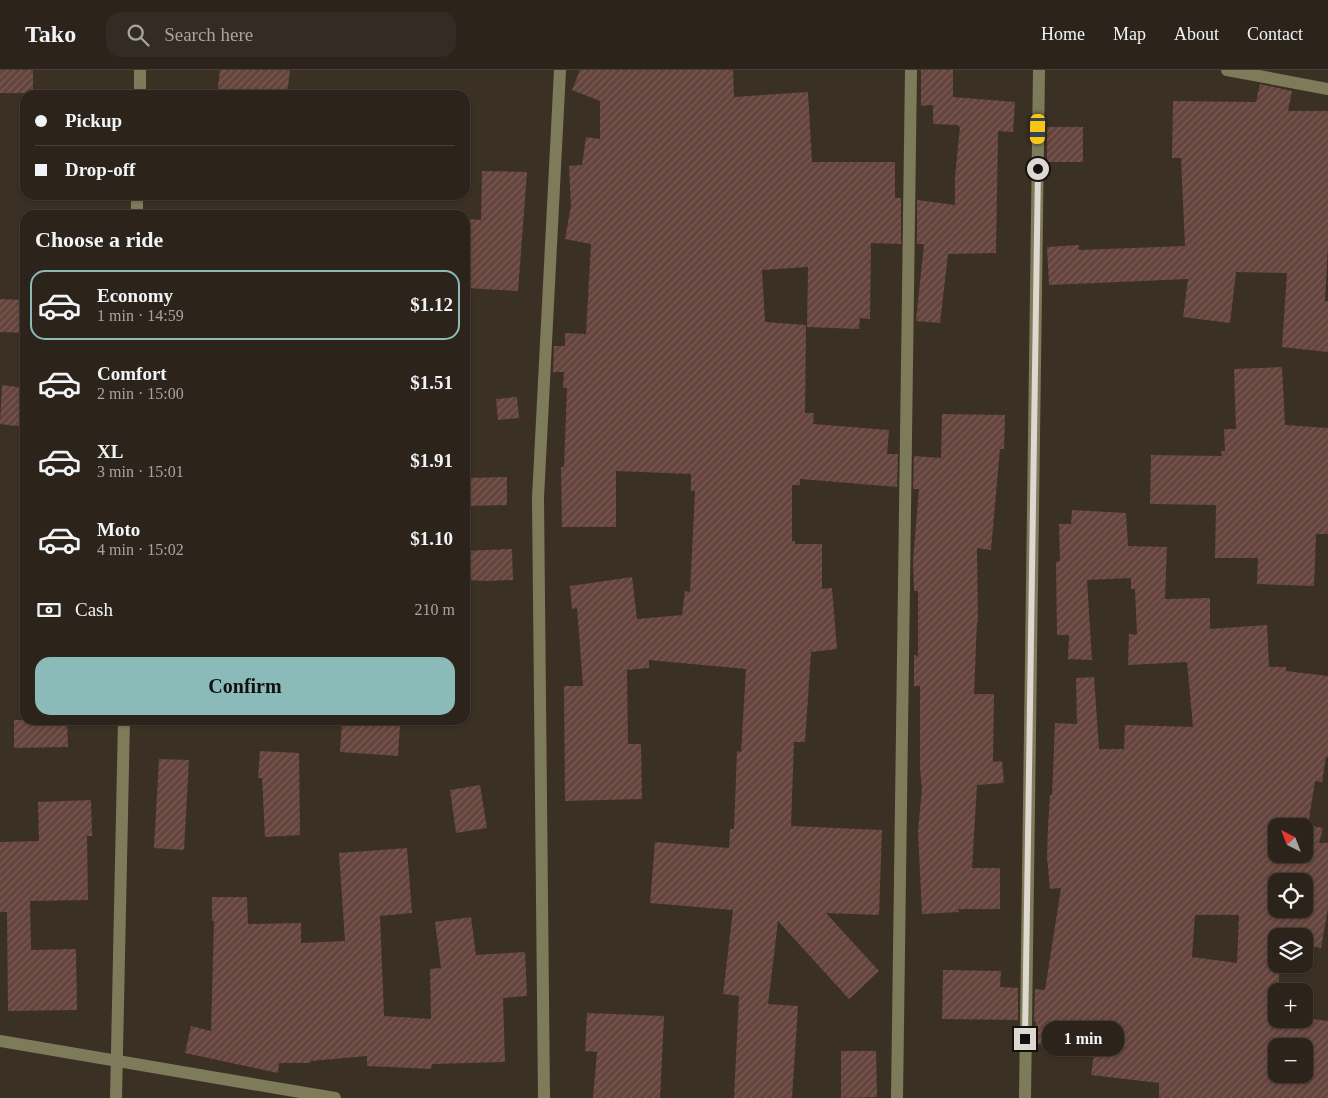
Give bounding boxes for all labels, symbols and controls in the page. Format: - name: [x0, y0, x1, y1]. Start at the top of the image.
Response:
- search box: [106, 12, 456, 57]
- text: Tako: [25, 21, 76, 47]
- icon: search: [124, 21, 152, 49]
- text: Search here: [164, 24, 253, 45]
- text: Home: [1041, 24, 1085, 44]
- text: Map: [1113, 24, 1146, 44]
- text: About: [1174, 24, 1219, 44]
- text: Contact: [1247, 24, 1303, 44]
- text: Pickup: [65, 110, 122, 131]
- car: [1030, 114, 1045, 144]
- route start: [1027, 158, 1049, 180]
- text: Drop-off: [65, 159, 135, 180]
- text: Choose a ride: [35, 227, 163, 252]
- icon: car: [37, 283, 82, 328]
- text: Economy: [97, 285, 173, 306]
- text: $1.12: [410, 294, 453, 315]
- text: 1 min · 14:59: [97, 307, 184, 324]
- icon: car: [37, 361, 82, 406]
- text: Comfort: [97, 363, 167, 384]
- text: $1.51: [410, 372, 453, 393]
- text: 2 min · 15:00: [97, 385, 184, 402]
- icon: car: [37, 439, 82, 484]
- text: XL: [97, 441, 123, 462]
- text: $1.91: [410, 450, 453, 471]
- text: 3 min · 15:01: [97, 463, 184, 480]
- icon: car: [37, 517, 82, 562]
- text: Moto: [97, 519, 140, 540]
- text: $1.10: [410, 528, 453, 549]
- text: 4 min · 15:02: [97, 541, 184, 558]
- icon: cash: [35, 596, 63, 624]
- text: Cash: [75, 599, 113, 620]
- text: 210 m: [415, 601, 455, 618]
- button: Confirm: [35, 657, 455, 715]
- north arrow: [1268, 818, 1312, 862]
- map controls: [1268, 818, 1313, 1083]
- button: locate: [1268, 873, 1313, 918]
- button: layers: [1268, 928, 1313, 973]
- button: +: [1268, 983, 1313, 1028]
- callout: 1 min: [1042, 1022, 1125, 1056]
- route end: [1014, 1028, 1036, 1050]
- text: 1 min: [1064, 1030, 1102, 1047]
- button: −: [1268, 1038, 1313, 1083]

